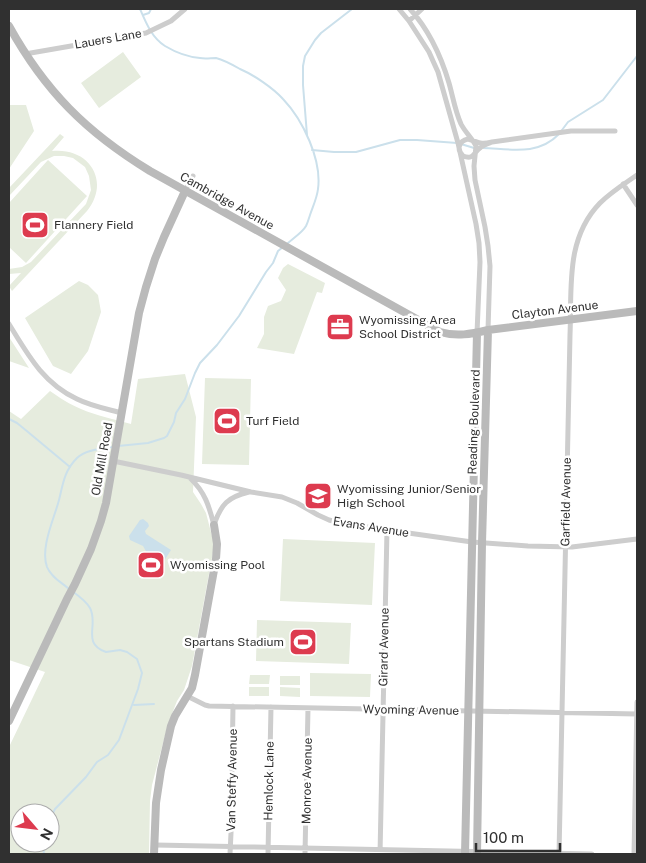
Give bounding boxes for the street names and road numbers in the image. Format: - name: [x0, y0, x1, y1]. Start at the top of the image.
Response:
- street label: Lauers Lane: [73, 26, 143, 52]
- street label: Cambridge Avenue: [178, 169, 277, 233]
- street label: Clayton Avenue: [511, 298, 599, 322]
- street label: Reading Boulevard: [465, 369, 483, 475]
- street label: Old Mill Road: [89, 421, 115, 497]
- street label: Garfield Avenue: [558, 457, 574, 547]
- street label: Evans Avenue: [332, 514, 410, 540]
- street label: Girard Avenue: [376, 607, 392, 687]
- street label: Wyoming Avenue: [363, 702, 460, 718]
- street label: Van Steffy Avenue: [224, 728, 240, 831]
- street label: Monroe Avenue: [299, 737, 315, 824]
- street label: Hemlock Lane: [261, 741, 277, 821]

